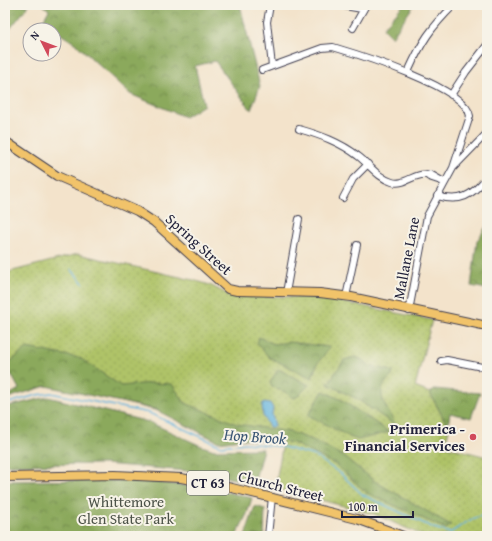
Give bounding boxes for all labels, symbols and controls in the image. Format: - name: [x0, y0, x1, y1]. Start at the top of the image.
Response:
- north arrow: [22, 22, 62, 62]
- text: N: [26, 27, 43, 43]
- street label: Spring Street: [161, 208, 237, 280]
- street label: Mallane Lane: [388, 215, 424, 301]
- place label: Primerica - Financial Services: [345, 418, 466, 456]
- water label: Hop Brook: [222, 422, 288, 450]
- marker: Primerica - Financial Services: [468, 432, 478, 442]
- street label: Church Street: [236, 465, 326, 507]
- road number: CT 63: [187, 471, 229, 495]
- park label: Whittemore Glen State Park: [78, 491, 174, 529]
- scale bar: [342, 493, 413, 519]
- text: 100 m: [348, 498, 378, 515]

